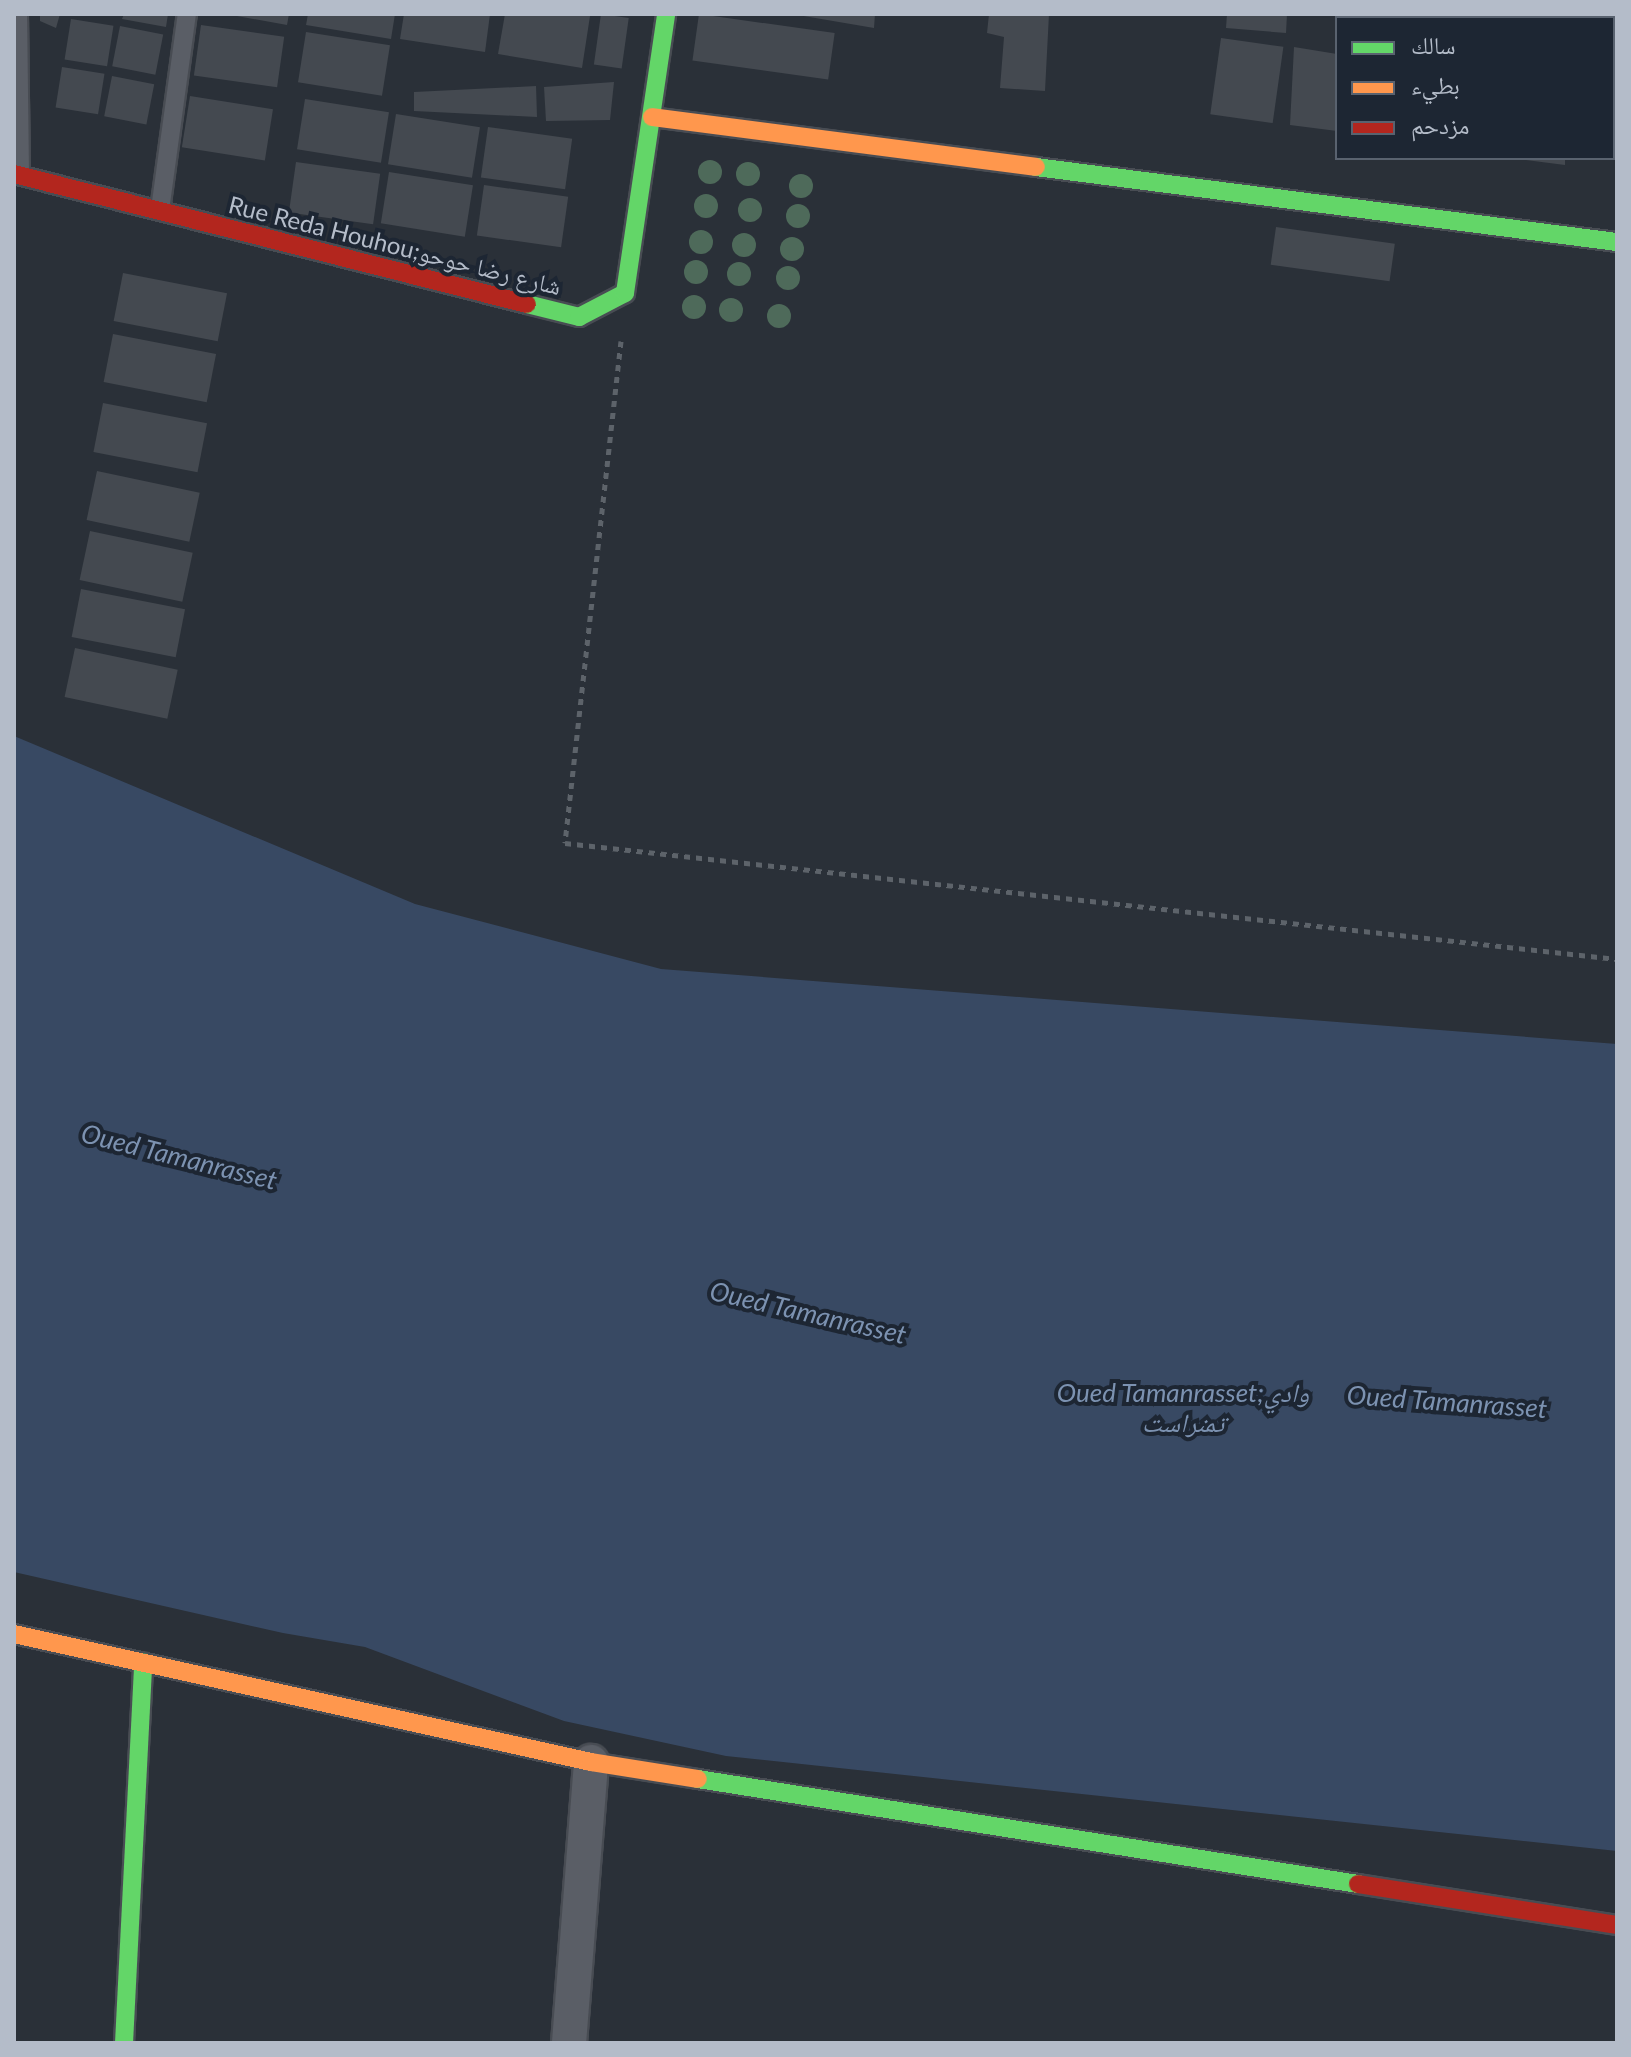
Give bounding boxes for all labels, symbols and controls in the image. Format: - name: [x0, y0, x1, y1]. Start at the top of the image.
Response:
- legend: [1335, 16, 1615, 160]
- text: سالك: [1411, 30, 1456, 59]
- text: بطيء: [1411, 70, 1460, 99]
- text: مزدحم: [1411, 110, 1470, 139]
- street label: Rue Reda Houhou;شارع رضا حوحو: [226, 190, 564, 300]
- water label: Oued Tamanrasset: [78, 1118, 280, 1196]
- water label: Oued Tamanrasset: [706, 1275, 910, 1351]
- water label: Oued Tamanrasset;وادي تمنراست: [1056, 1377, 1310, 1438]
- water label: Oued Tamanrasset: [1345, 1379, 1549, 1425]

